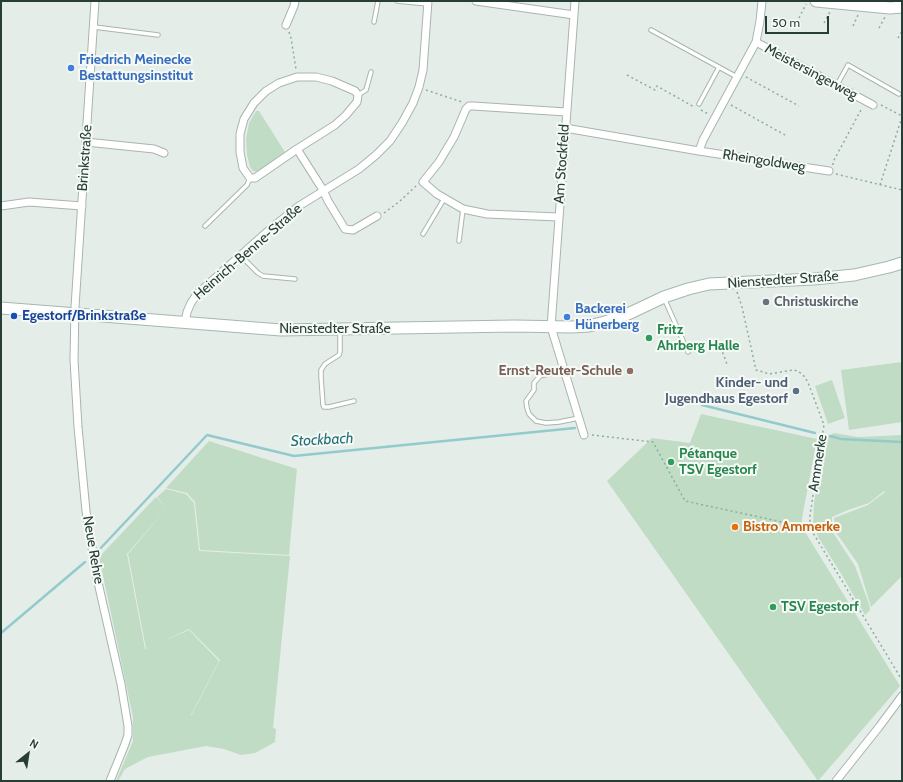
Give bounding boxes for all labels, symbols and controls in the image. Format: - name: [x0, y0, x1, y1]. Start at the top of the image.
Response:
- scale bar: [767, 8, 831, 34]
- text: 50 m: [772, 15, 800, 30]
- street label: Meistersingerweg: [762, 40, 860, 104]
- place label: Friedrich Meinecke Bestattungsinstitut: [79, 52, 193, 84]
- marker: Friedrich Meinecke Bestattungsinstitut: [66, 63, 76, 73]
- street label: Brinkstraße: [74, 124, 96, 192]
- street label: Am Stockfeld: [551, 124, 573, 204]
- street label: Rheingoldweg: [721, 146, 807, 176]
- street label: Heinrich-Benne-Straße: [190, 200, 306, 304]
- street label: Nienstedter Straße: [727, 268, 839, 292]
- place label: Christuskirche: [774, 294, 859, 310]
- marker: Christuskirche: [761, 297, 771, 307]
- place label: Backerei Hünerberg: [575, 301, 639, 334]
- place label: Egestorf/Brinkstraße: [22, 308, 146, 324]
- marker: Egestorf/Brinkstraße: [9, 311, 19, 321]
- marker: Backerei Hünerberg: [562, 312, 572, 322]
- street label: Nienstedter Straße: [279, 321, 391, 337]
- place label: Fritz Ahrberg Halle: [657, 322, 740, 354]
- marker: Fritz Ahrberg Halle: [644, 333, 654, 343]
- place label: Ernst-Reuter-Schule: [499, 363, 622, 379]
- marker: Ernst-Reuter-Schule: [625, 366, 635, 376]
- place label: Kinder- und Jugendhaus Egestorf: [665, 375, 788, 408]
- marker: Kinder- und Jugendhaus Egestorf: [791, 386, 801, 396]
- water label: Stockbach: [290, 429, 354, 451]
- street label: Ammerke: [805, 433, 831, 493]
- place label: Pétanque TSV Egestorf: [679, 446, 757, 478]
- marker: Pétanque TSV Egestorf: [666, 457, 676, 467]
- street label: Neue Rehre: [79, 515, 107, 585]
- place label: Bistro Ammerke: [743, 519, 840, 535]
- marker: Bistro Ammerke: [730, 522, 740, 532]
- place label: TSV Egestorf: [781, 599, 859, 615]
- marker: TSV Egestorf: [768, 602, 778, 612]
- north arrow: [8, 734, 48, 774]
- text: N: [27, 736, 41, 752]

